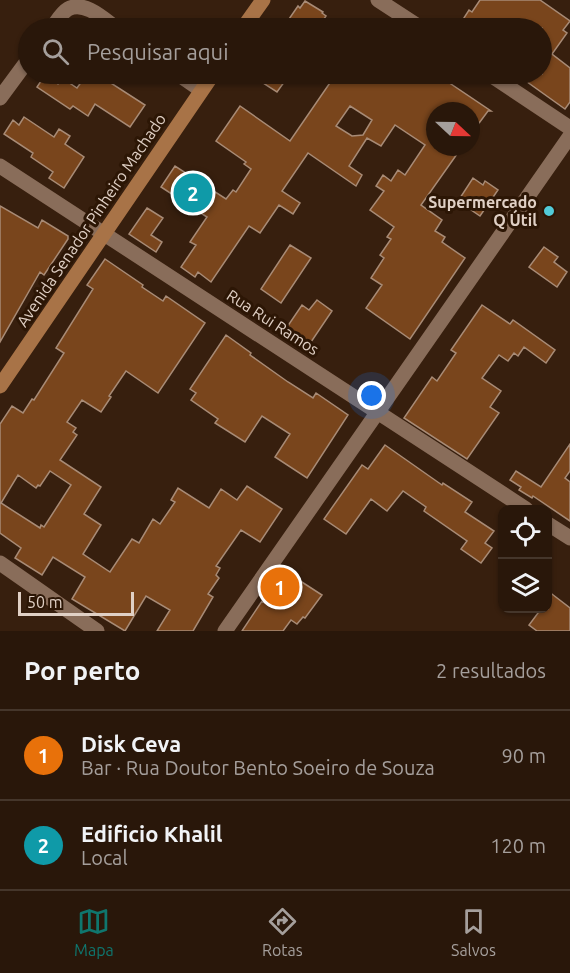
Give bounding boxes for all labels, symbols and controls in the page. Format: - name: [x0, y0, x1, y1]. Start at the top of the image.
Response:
- search box: [18, 18, 552, 84]
- icon: search: [39, 35, 72, 68]
- text: Pesquisar aqui: [87, 39, 229, 64]
- north arrow: [426, 102, 480, 156]
- street label: Avenida Senador Pinheiro Machado: [13, 110, 169, 330]
- pin: 2: [174, 170, 212, 216]
- place label: Supermercado Q Útil: [428, 193, 537, 229]
- marker: Supermercado Q Útil: [542, 204, 556, 218]
- street label: Rua Rui Ramos: [224, 286, 322, 358]
- your location: [357, 381, 386, 410]
- map controls: [498, 505, 552, 613]
- button: locate: [498, 505, 552, 559]
- button: layers: [498, 559, 552, 613]
- pin: 1: [260, 564, 300, 610]
- scale bar: [18, 589, 134, 616]
- text: 50 m: [27, 593, 63, 611]
- text: Por perto: [24, 656, 140, 685]
- text: 2 resultados: [436, 659, 546, 682]
- text: Disk Ceva: [81, 731, 181, 756]
- text: 1: [38, 744, 49, 767]
- text: 90 m: [502, 744, 546, 767]
- text: Bar · Rua Doutor Bento Soeiro de Souza: [81, 756, 435, 779]
- text: Edificio Khalil: [81, 821, 223, 846]
- text: 2: [38, 834, 49, 857]
- text: 120 m: [490, 834, 546, 857]
- text: Local: [81, 846, 128, 869]
- tab: Mapa: [74, 905, 114, 959]
- tab: Rotas: [262, 905, 303, 959]
- tab: Salvos: [451, 905, 496, 959]

